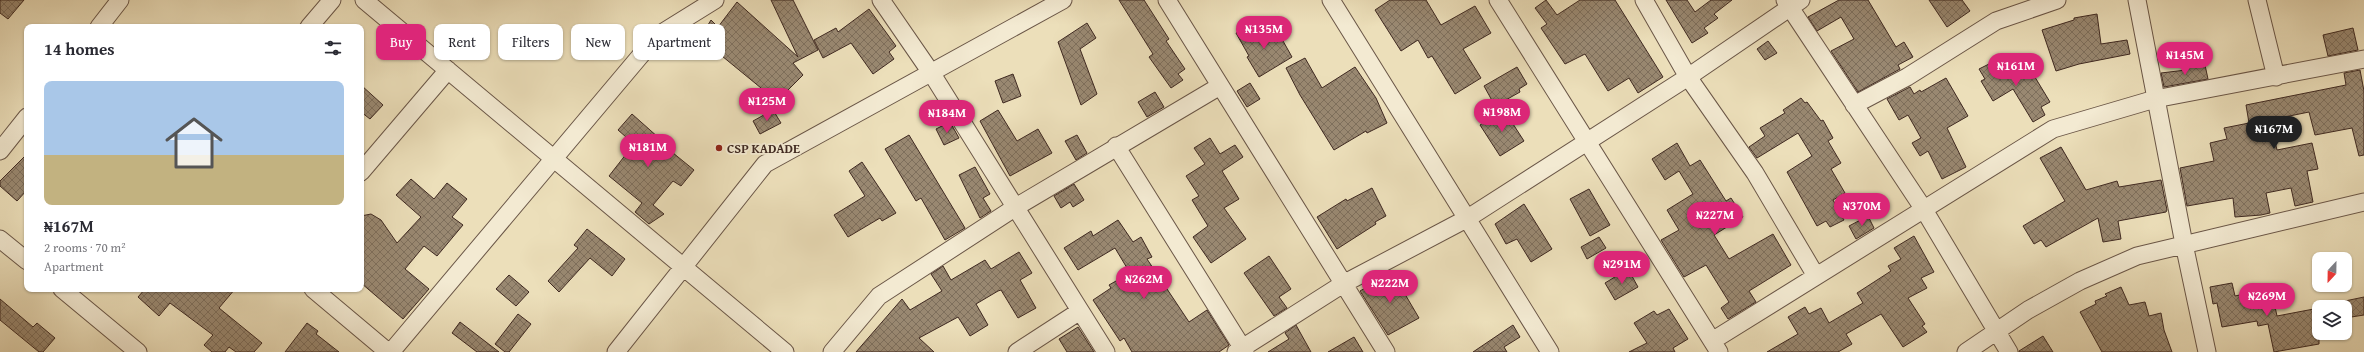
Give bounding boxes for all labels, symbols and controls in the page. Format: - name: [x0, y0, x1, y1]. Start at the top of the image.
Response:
- pin: ₦135M: [1236, 16, 1292, 50]
- text: ₦135M: [1245, 19, 1283, 38]
- chip: Buy: [376, 24, 426, 60]
- chip: Rent: [434, 24, 490, 60]
- chip: Filters: [498, 24, 563, 60]
- chip: New: [571, 24, 625, 60]
- chip: Apartment: [633, 24, 725, 60]
- text: 14 homes: [44, 36, 115, 61]
- icon: filters: [322, 37, 344, 59]
- pin: ₦145M: [2157, 42, 2213, 76]
- text: ₦145M: [2166, 45, 2204, 64]
- pin: ₦161M: [1988, 53, 2044, 87]
- text: ₦161M: [1997, 56, 2035, 75]
- pin: ₦125M: [739, 88, 795, 122]
- text: ₦125M: [748, 91, 786, 110]
- pin: ₦198M: [1474, 99, 1530, 133]
- pin: ₦184M: [919, 100, 975, 134]
- text: ₦198M: [1483, 102, 1521, 121]
- text: ₦184M: [928, 103, 966, 122]
- icon: home: [158, 107, 230, 179]
- pin: ₦167M: [2246, 116, 2302, 150]
- text: ₦167M: [2255, 119, 2293, 138]
- pin: ₦181M: [620, 134, 676, 168]
- text: ₦181M: [629, 137, 667, 156]
- place label: CSP KADADE: [727, 139, 800, 158]
- marker: CSP KADADE: [714, 143, 724, 153]
- pin: ₦370M: [1834, 193, 1890, 227]
- text: ₦370M: [1843, 196, 1881, 215]
- pin: ₦227M: [1687, 202, 1743, 236]
- text: ₦227M: [1696, 205, 1734, 224]
- text: ₦167M: [44, 213, 94, 238]
- text: 2 rooms · 70 m²: [44, 238, 126, 257]
- pin: ₦291M: [1594, 251, 1650, 285]
- north arrow: [2312, 252, 2352, 292]
- map controls: [2312, 252, 2352, 340]
- text: ₦291M: [1603, 254, 1641, 273]
- text: Apartment: [44, 257, 104, 276]
- pin: ₦262M: [1116, 266, 1172, 300]
- text: ₦262M: [1125, 269, 1163, 288]
- pin: ₦222M: [1362, 270, 1418, 304]
- text: ₦222M: [1371, 273, 1409, 292]
- pin: ₦269M: [2239, 283, 2295, 317]
- text: ₦269M: [2248, 286, 2286, 305]
- button: layers: [2312, 300, 2352, 340]

